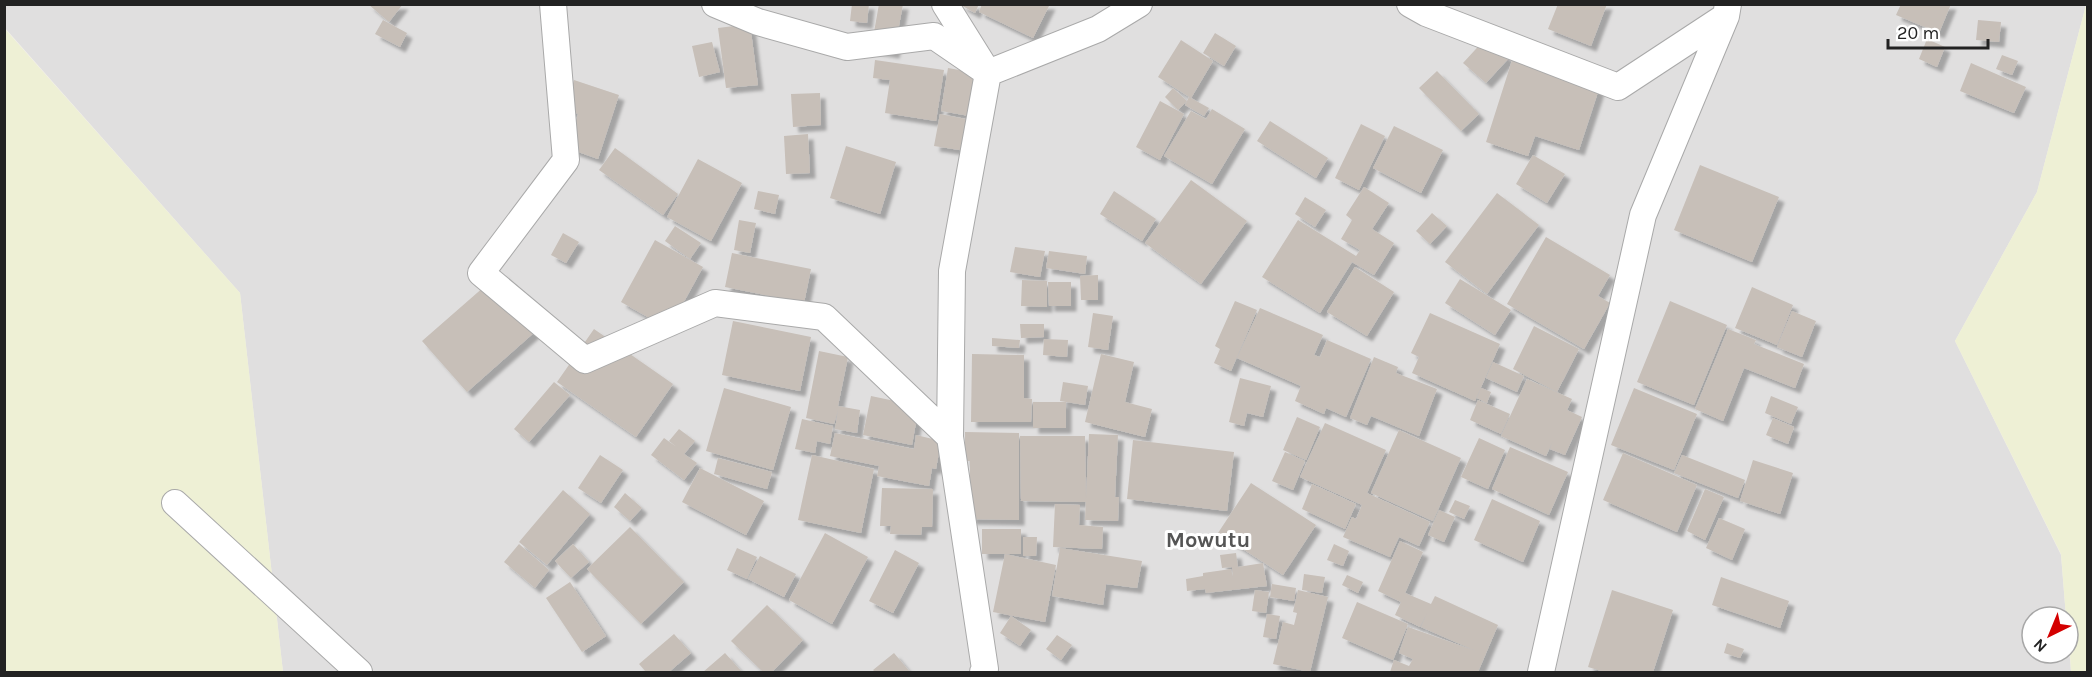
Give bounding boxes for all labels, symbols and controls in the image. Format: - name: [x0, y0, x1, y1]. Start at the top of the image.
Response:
- scale bar: [1888, 12, 1988, 50]
- text: 20 m: [1897, 22, 1939, 44]
- district label: Mowutu: [1166, 527, 1250, 553]
- north arrow: [2020, 605, 2080, 665]
- text: N: [2029, 635, 2051, 656]

